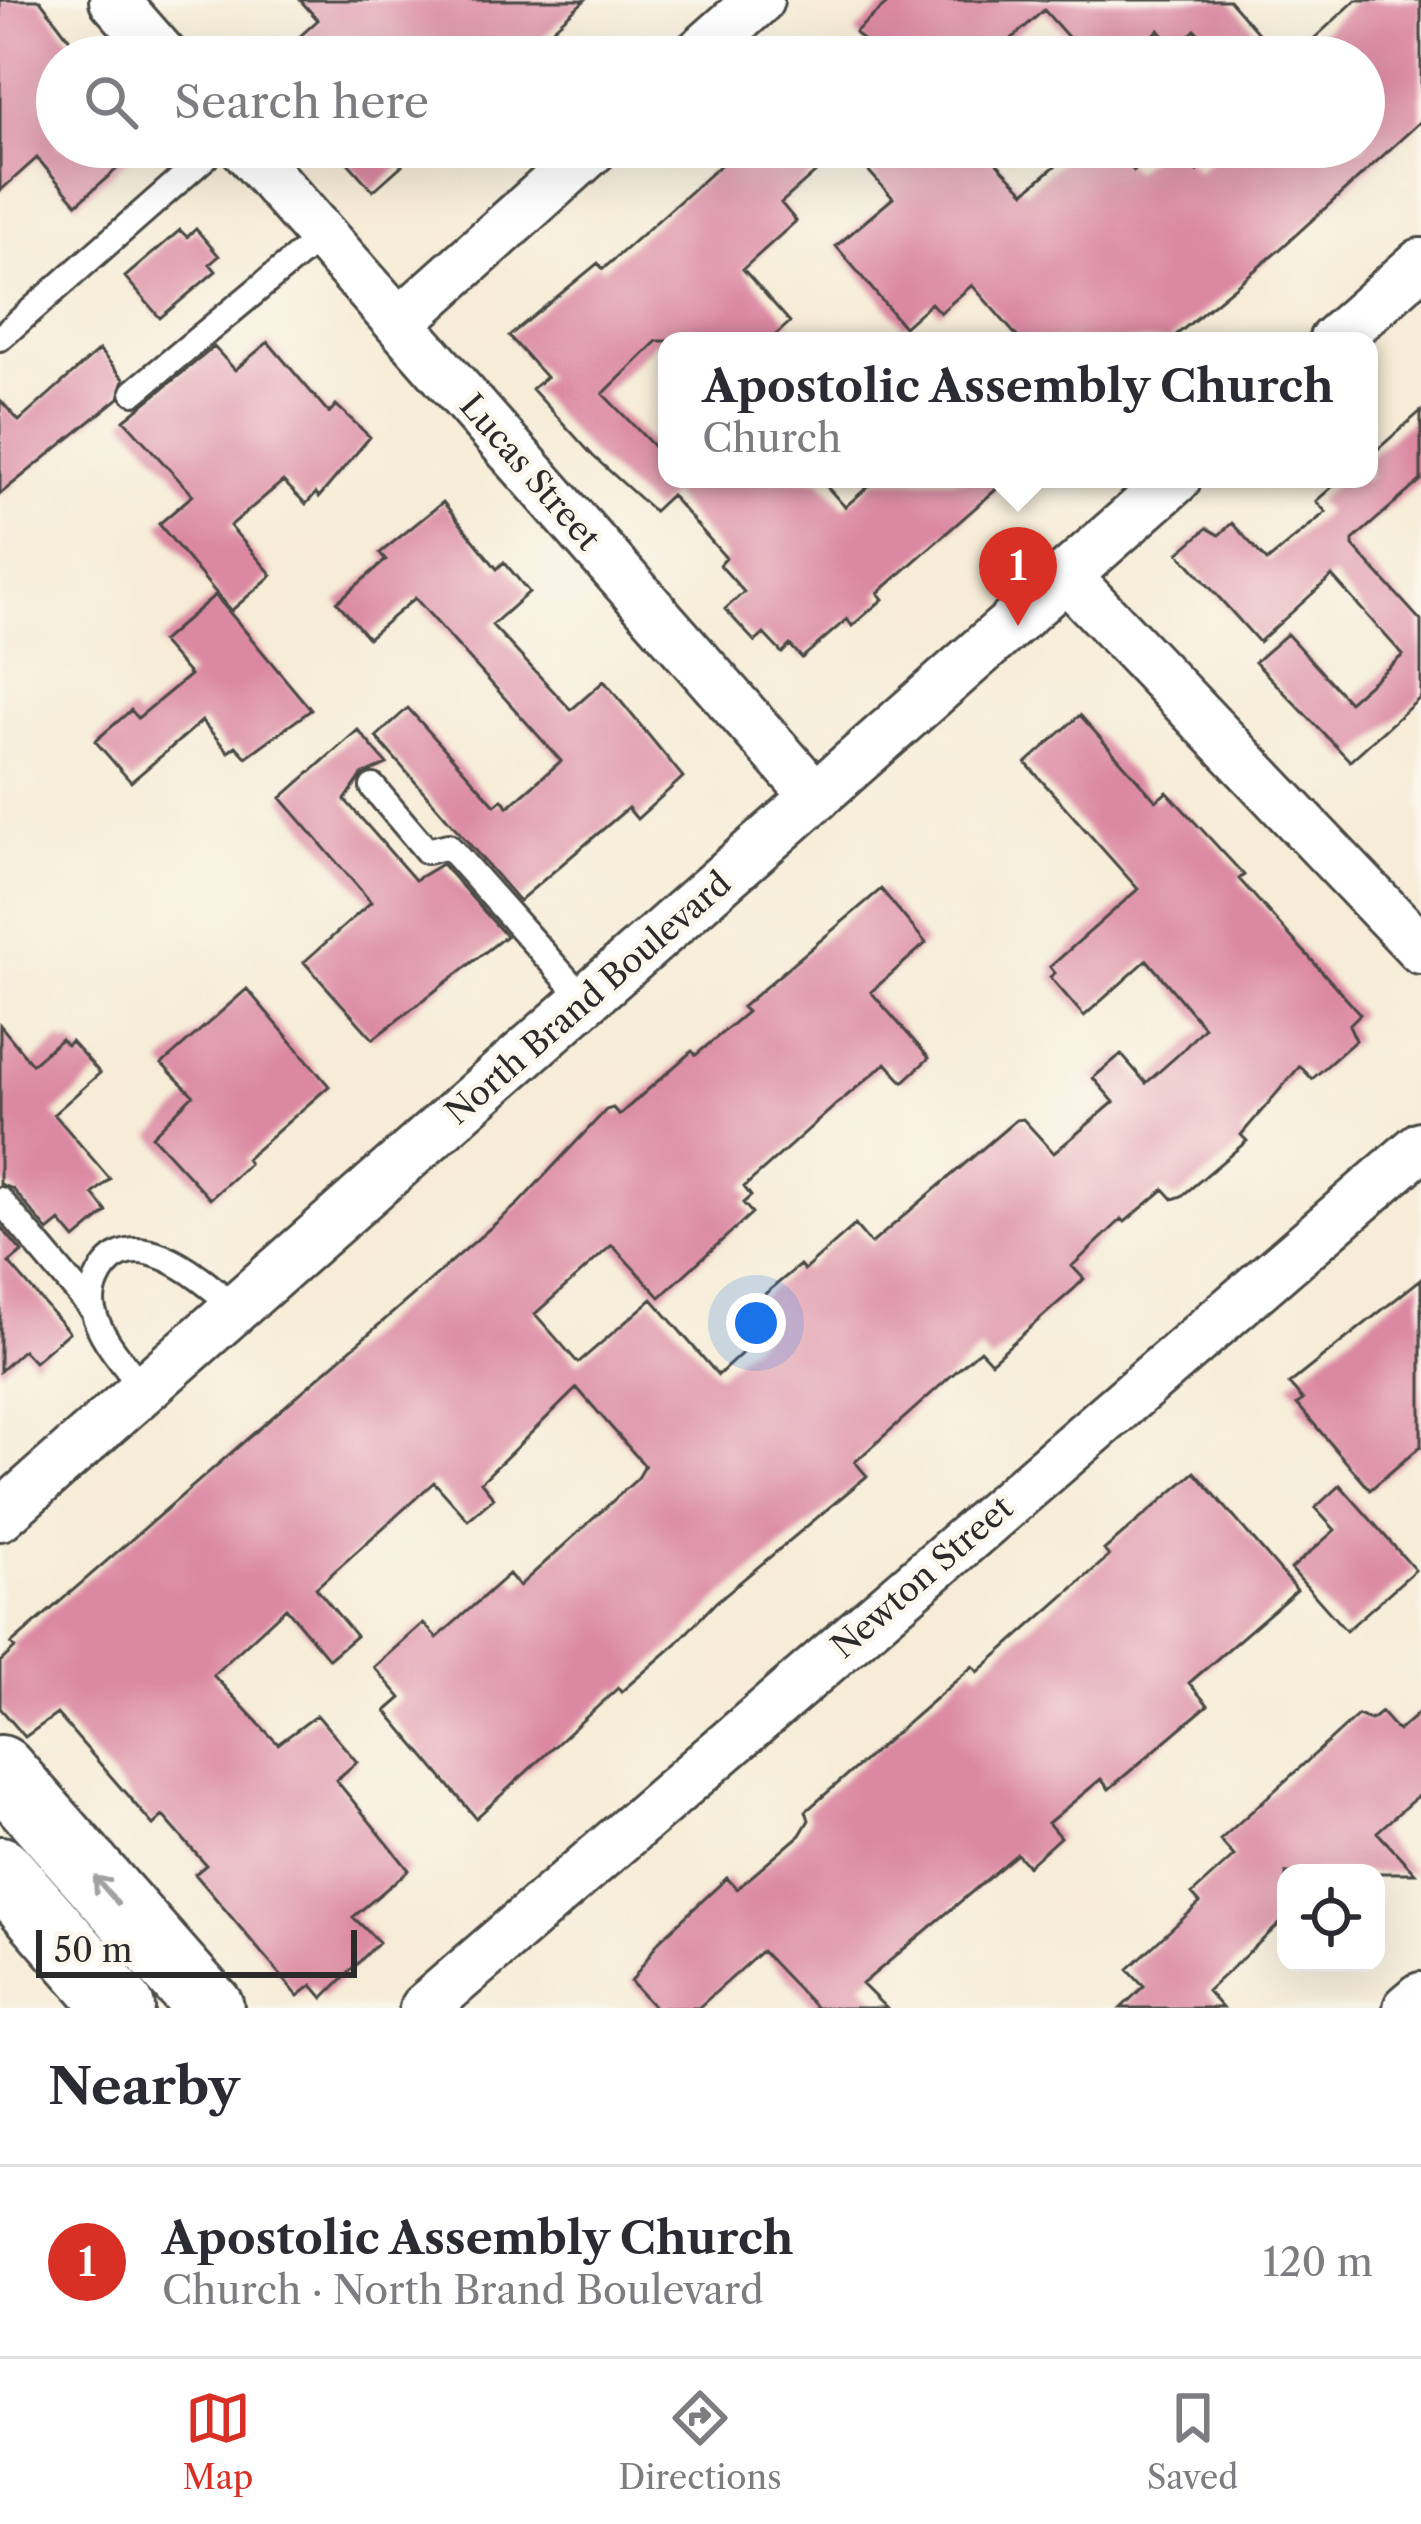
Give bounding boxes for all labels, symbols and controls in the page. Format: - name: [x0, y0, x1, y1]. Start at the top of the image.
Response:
- search box: [36, 36, 1385, 168]
- icon: search: [78, 69, 144, 135]
- text: Search here: [174, 74, 429, 130]
- popup: [658, 332, 1378, 488]
- text: Apostolic Assembly Church: [702, 358, 1334, 414]
- street label: Lucas Street: [451, 386, 609, 559]
- text: Church: [702, 414, 841, 462]
- pin: 1: [979, 527, 1057, 626]
- street label: North Brand Boulevard: [437, 863, 739, 1133]
- your location: [726, 1293, 786, 1353]
- street label: Newton Street: [823, 1487, 1021, 1667]
- map controls: [1277, 1864, 1385, 1972]
- button: locate: [1277, 1864, 1385, 1972]
- one-way arrow: [93, 1875, 120, 1906]
- scale bar: [36, 1924, 357, 1977]
- text: 50 m: [54, 1930, 132, 1971]
- text: Nearby: [48, 2055, 240, 2117]
- text: Apostolic Assembly Church: [162, 2210, 794, 2266]
- text: 1: [78, 2238, 96, 2286]
- text: 120 m: [1263, 2238, 1373, 2286]
- text: Church · North Brand Boulevard: [162, 2266, 764, 2314]
- tab: Map: [183, 2385, 253, 2498]
- tab: Directions: [619, 2385, 782, 2498]
- tab: Saved: [1147, 2385, 1238, 2498]

